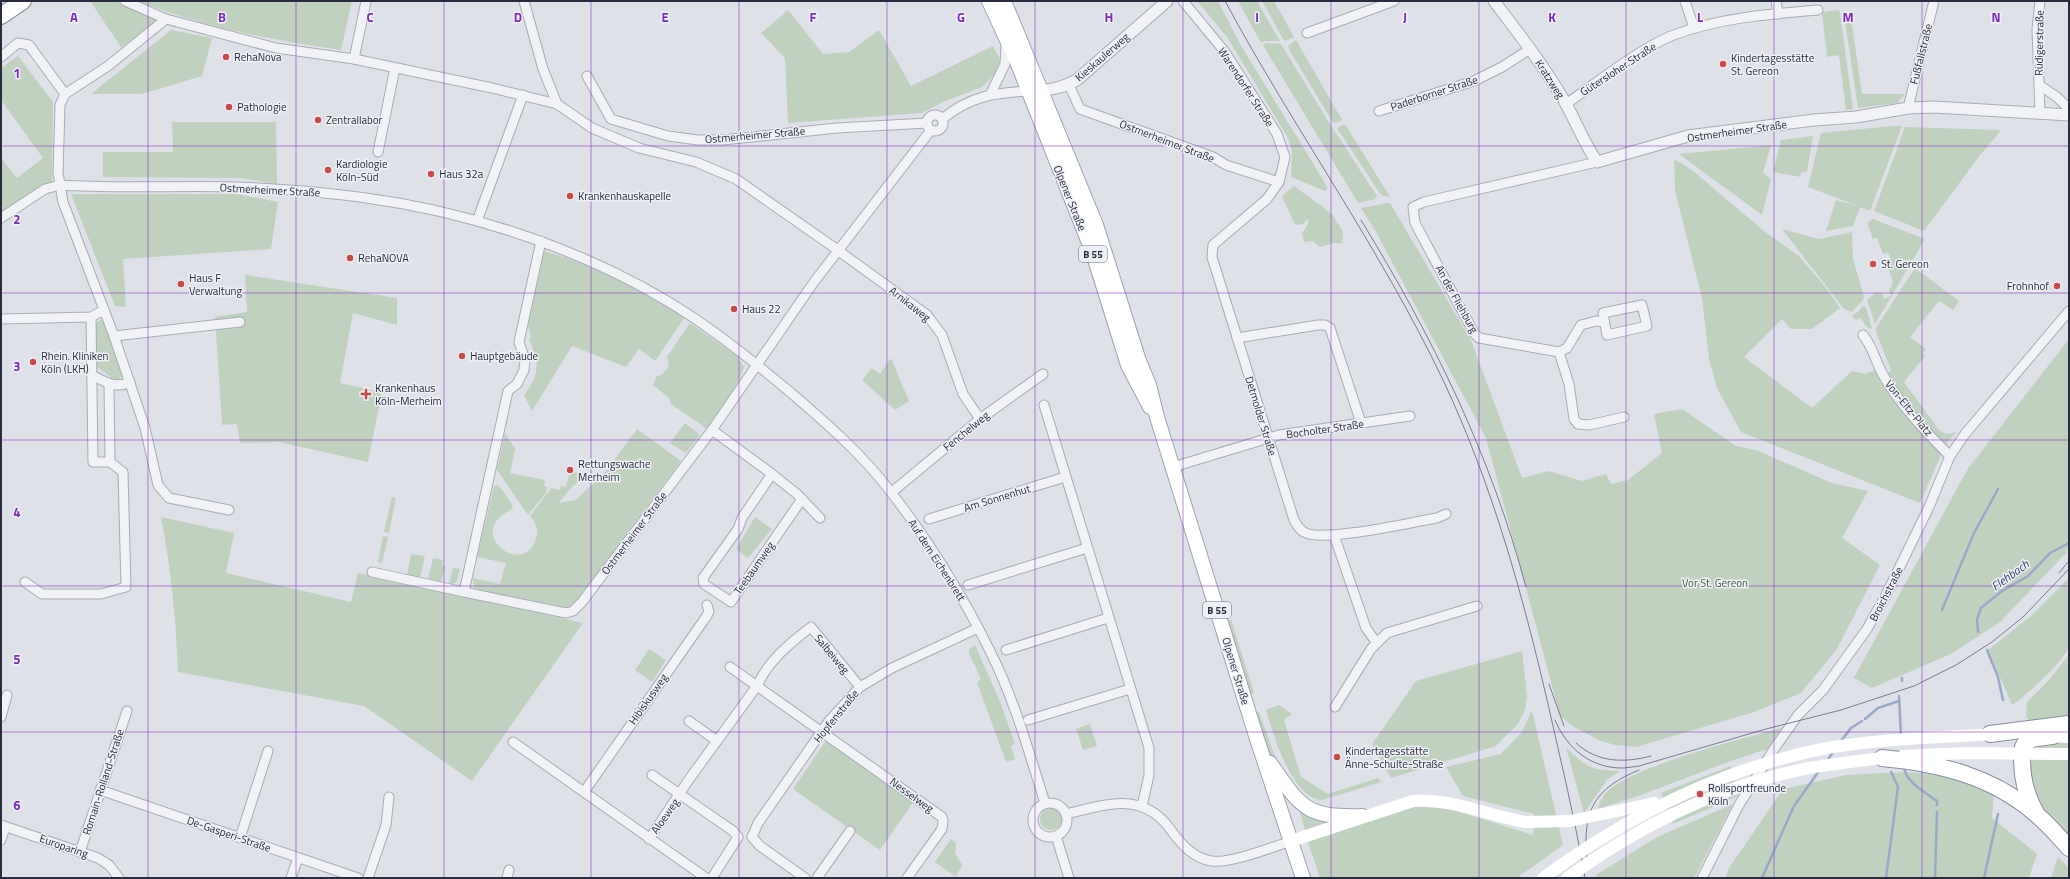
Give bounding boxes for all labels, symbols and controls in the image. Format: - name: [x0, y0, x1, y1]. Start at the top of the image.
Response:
- text: A: [70, 7, 78, 27]
- text: B: [218, 7, 226, 27]
- text: C: [366, 7, 374, 27]
- text: D: [514, 7, 522, 27]
- text: E: [661, 7, 669, 27]
- text: F: [810, 7, 817, 27]
- text: G: [957, 7, 965, 27]
- text: H: [1105, 7, 1113, 27]
- text: I: [1255, 7, 1259, 27]
- text: J: [1403, 7, 1407, 27]
- text: K: [1548, 7, 1556, 27]
- text: L: [1697, 7, 1703, 27]
- text: M: [1842, 7, 1854, 27]
- text: N: [1991, 7, 2001, 27]
- street label: Rüdigerstraße: [2030, 9, 2048, 76]
- street label: Fußfallstraße: [1906, 22, 1936, 86]
- street label: Kieskaulerweg: [1071, 29, 1133, 85]
- street label: Gütersloher Straße: [1577, 38, 1660, 100]
- street label: Warendorfer Straße: [1214, 44, 1278, 130]
- place label: RehaNova: [234, 49, 282, 65]
- place label: Kindertagesstätte St. Gereon: [1731, 50, 1815, 79]
- marker: RehaNova: [221, 52, 231, 62]
- street label: Kratzweg: [1531, 56, 1569, 102]
- marker: Kindertagesstätte St. Gereon: [1718, 59, 1728, 69]
- text: 1: [13, 63, 21, 83]
- street label: Paderborner Straße: [1388, 71, 1480, 115]
- place label: Pathologie: [237, 99, 287, 115]
- marker: Pathologie: [224, 102, 234, 112]
- place label: Zentrallabor: [326, 112, 383, 128]
- marker: Zentrallabor: [313, 115, 323, 125]
- street label: Ostmerheimer Straße: [1117, 116, 1217, 167]
- street label: Ostmerheimer Straße: [1686, 116, 1788, 146]
- street label: Ostmerheimer Straße: [704, 123, 806, 147]
- place label: Kardiologie Köln-Süd: [336, 156, 388, 185]
- street label: Olpener Straße: [1050, 163, 1091, 234]
- marker: Kardiologie Köln-Süd: [323, 165, 333, 175]
- place label: Haus 32a: [439, 166, 484, 182]
- marker: Haus 32a: [426, 169, 436, 179]
- street label: Ostmerheimer Straße: [219, 179, 321, 201]
- place label: Krankenhauskapelle: [578, 188, 672, 204]
- marker: Krankenhauskapelle: [565, 191, 575, 201]
- text: 2: [13, 209, 21, 229]
- road number: B 55: [1079, 246, 1107, 262]
- place label: RehaNOVA: [358, 250, 409, 266]
- marker: RehaNOVA: [345, 253, 355, 263]
- place label: St. Gereon: [1881, 256, 1929, 272]
- marker: St. Gereon: [1868, 259, 1878, 269]
- street label: An der Fliehburg: [1432, 262, 1483, 336]
- place label: Haus F Verwaltung: [189, 270, 242, 299]
- place label: Frohnhof: [2007, 278, 2049, 294]
- marker: Haus F Verwaltung: [176, 279, 186, 289]
- marker: Frohnhof: [2052, 281, 2062, 291]
- street label: Arnikaweg: [886, 283, 934, 326]
- place label: Haus 22: [742, 301, 781, 317]
- marker: Haus 22: [729, 304, 739, 314]
- place label: Rhein. Kliniken Köln (LKH): [41, 348, 109, 377]
- place label: Hauptgebäude: [470, 348, 539, 364]
- marker: Hauptgebäude: [457, 351, 467, 361]
- text: 3: [13, 356, 21, 376]
- marker: Rhein. Kliniken Köln (LKH): [28, 357, 38, 367]
- street label: Detmolder Straße: [1241, 374, 1281, 458]
- street label: Von-Eltz-Platz: [1881, 377, 1937, 439]
- place label: Krankenhaus Köln-Merheim: [375, 380, 442, 409]
- marker: Krankenhaus Köln-Merheim: [360, 388, 372, 400]
- street label: Fenchelweg: [939, 407, 993, 455]
- street label: Bocholter Straße: [1285, 416, 1365, 442]
- place label: Rettungswache Merheim: [578, 456, 651, 485]
- marker: Rettungswache Merheim: [565, 465, 575, 475]
- street label: Am Sonnenhut: [962, 480, 1032, 516]
- street label: Ostmerheimer Straße: [597, 488, 671, 578]
- text: 4: [13, 502, 21, 522]
- street label: Auf dem Eichenbrett: [904, 516, 970, 604]
- street label: Teebaumweg: [730, 538, 778, 598]
- water label: Flehbach: [1987, 554, 2034, 595]
- street label: Broichstraße: [1865, 563, 1907, 624]
- park label: Vor St. Gereon: [1682, 575, 1748, 591]
- road number: B 55: [1203, 602, 1231, 618]
- street label: Salbeiweg: [811, 631, 854, 678]
- street label: Olpener Straße: [1218, 635, 1254, 707]
- text: 5: [13, 649, 21, 669]
- street label: Hibiskusweg: [625, 670, 672, 728]
- street label: Hopfenstraße: [810, 686, 863, 746]
- street label: Romain-Rolland-Straße: [78, 727, 128, 837]
- place label: Kindertagesstätte Änne-Schulte-Straße: [1345, 743, 1444, 772]
- marker: Kindertagesstätte Änne-Schulte-Straße: [1332, 752, 1342, 762]
- street label: Nesselweg: [887, 774, 938, 817]
- place label: Rollsportfreunde Köln: [1708, 780, 1786, 809]
- marker: Rollsportfreunde Köln: [1695, 789, 1705, 799]
- text: 6: [13, 795, 21, 815]
- street label: Aloeweg: [647, 795, 683, 837]
- street label: De-Gasperi-Straße: [185, 812, 274, 856]
- street label: Europaring: [38, 830, 91, 862]

